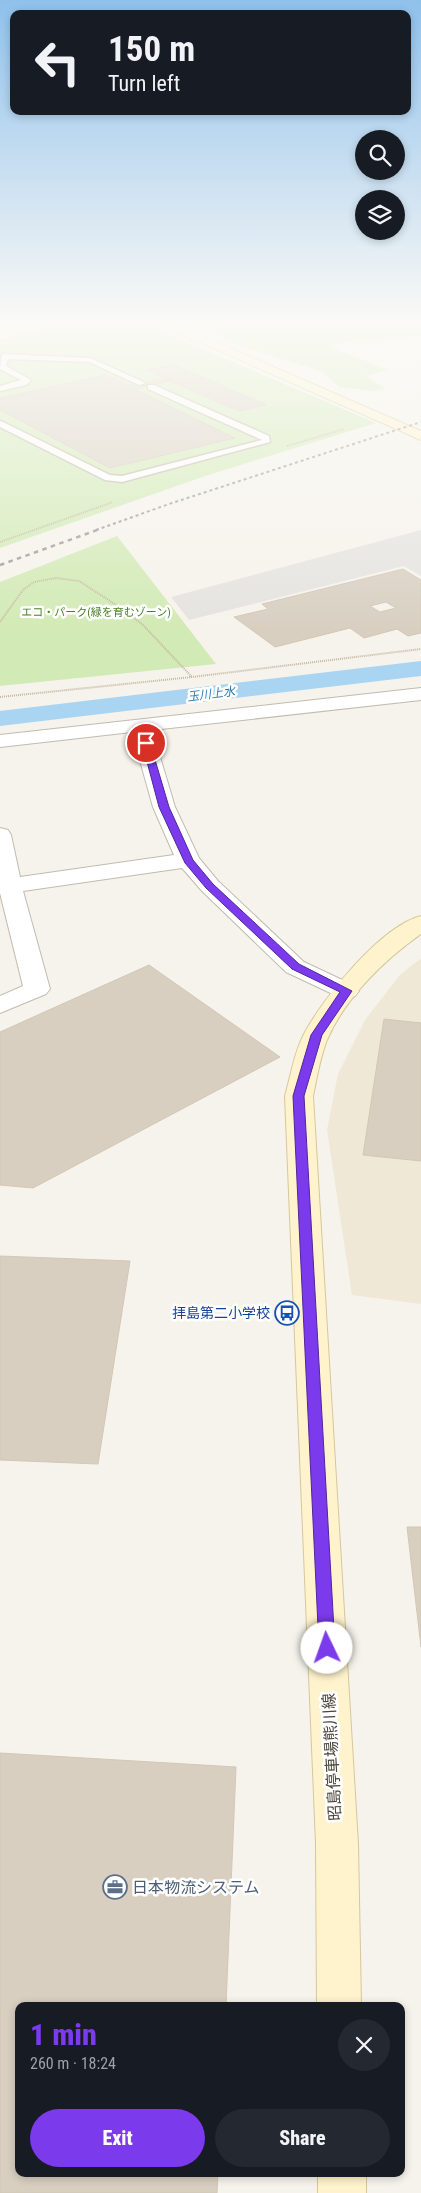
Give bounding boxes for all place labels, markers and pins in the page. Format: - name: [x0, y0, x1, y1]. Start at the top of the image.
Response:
- pin: [125, 722, 167, 764]
- bus stop icon: 拝島第二小学校: [274, 1300, 300, 1326]
- place label: 拝島第二小学校: [172, 1305, 270, 1321]
- office icon: 日本物流システム: [102, 1874, 128, 1900]
- place label: 日本物流システム: [132, 1878, 260, 1897]

